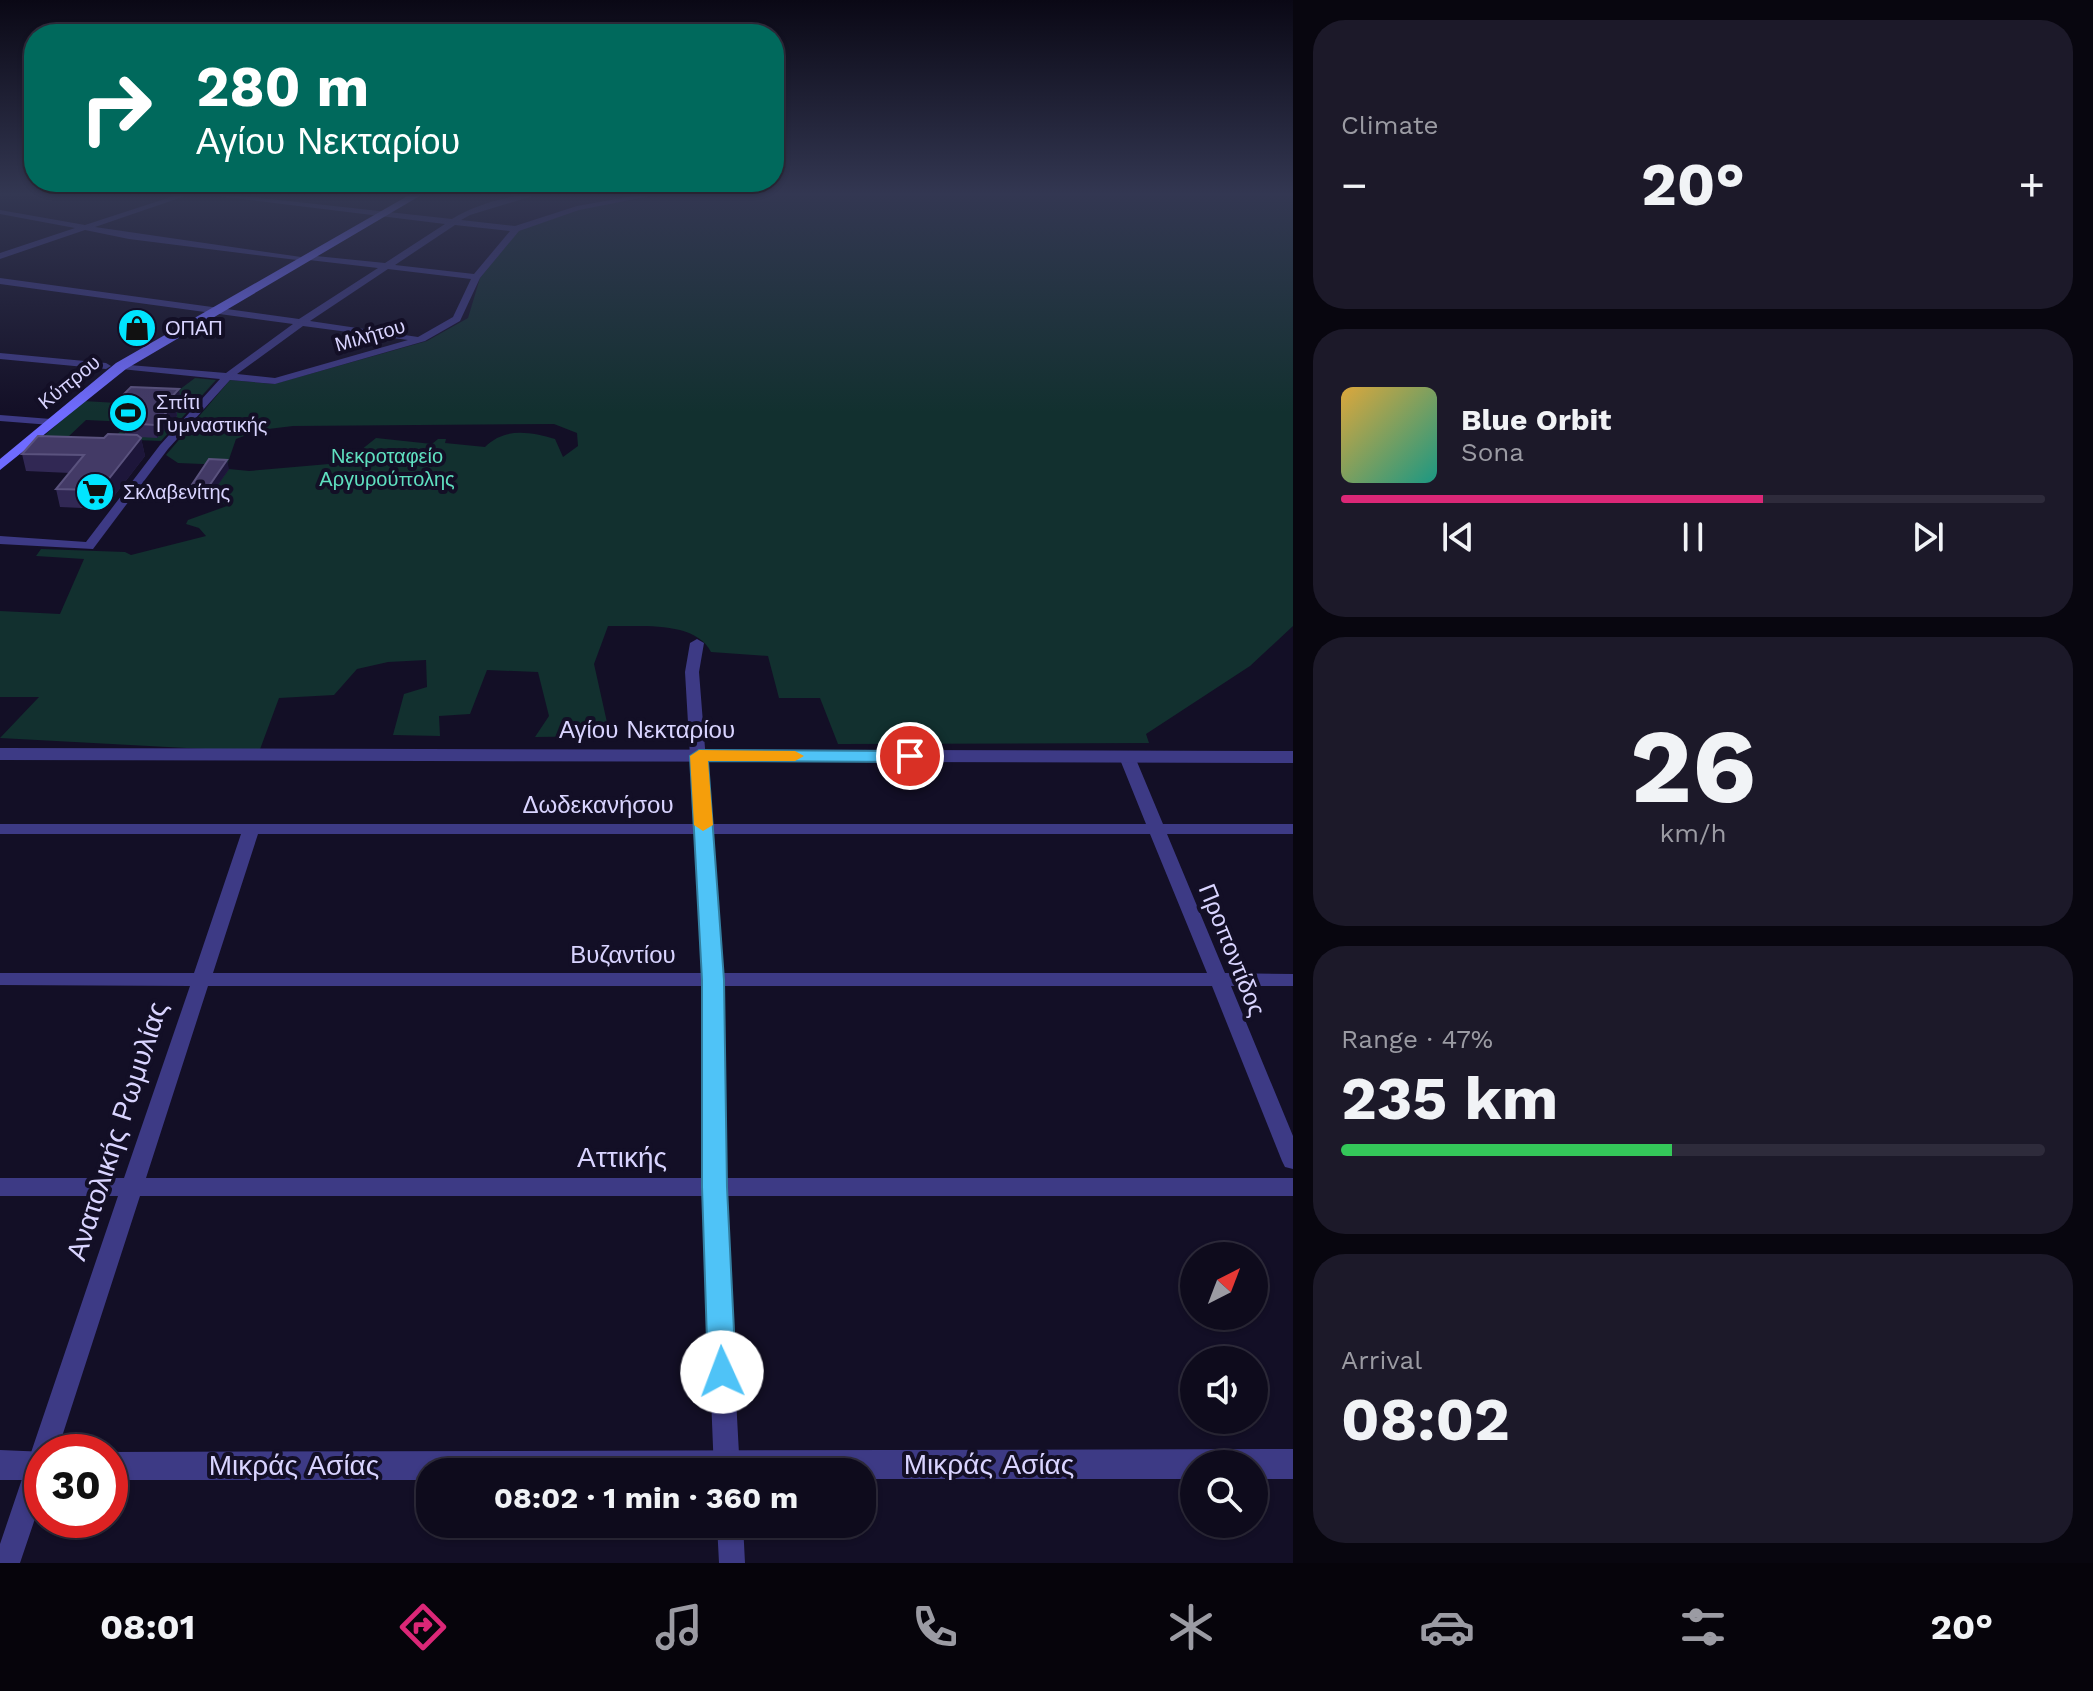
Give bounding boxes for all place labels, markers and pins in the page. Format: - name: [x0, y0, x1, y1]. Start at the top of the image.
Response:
- shop icon: ΟΠΑΠ: [116, 307, 158, 349]
- place label: ΟΠΑΠ: [165, 316, 223, 340]
- place label: Σπίτι Γυμναστικής: [156, 390, 268, 437]
- sports icon: Σπίτι Γυμναστικής: [107, 392, 149, 434]
- supermarket icon: Σκλαβενίτης: [74, 471, 116, 513]
- place label: Σκλαβενίτης: [123, 480, 231, 504]
- pin: [876, 722, 944, 790]

